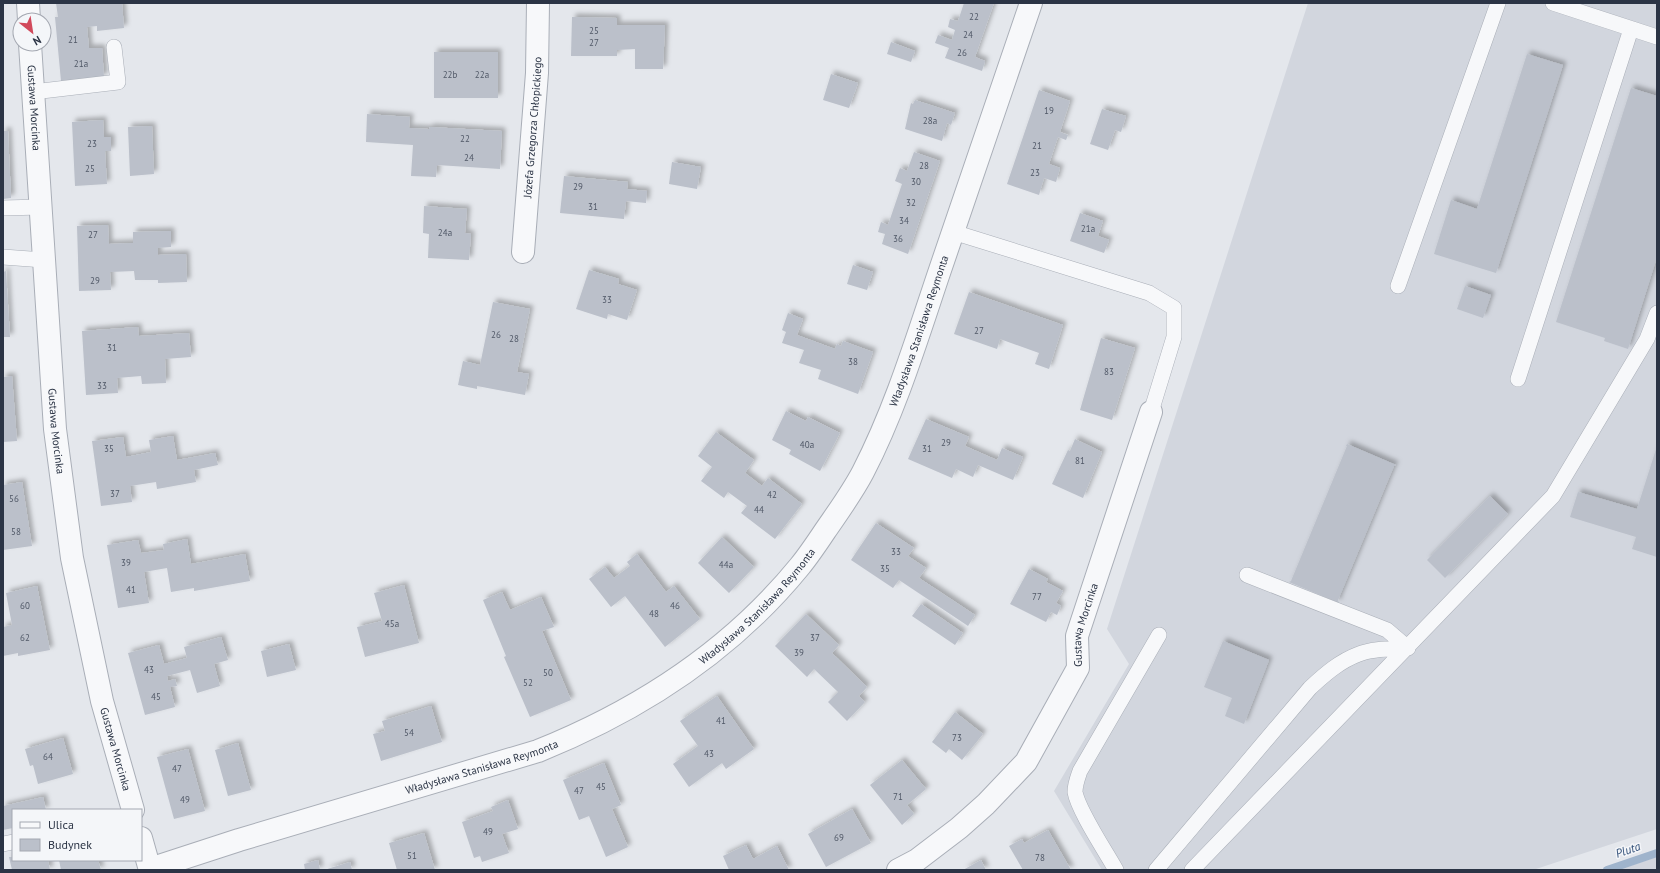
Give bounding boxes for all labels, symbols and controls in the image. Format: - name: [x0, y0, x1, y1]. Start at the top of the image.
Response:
- house number: 22: [969, 11, 979, 22]
- north arrow: [12, 12, 52, 52]
- house number: 25: [589, 25, 599, 36]
- house number: 24: [963, 29, 973, 40]
- text: N: [30, 33, 44, 49]
- house number: 21: [68, 34, 78, 45]
- house number: 27: [589, 37, 599, 48]
- house number: 26: [957, 47, 967, 58]
- street label: Józefa Grzegorza Chłopickiego: [520, 57, 544, 200]
- house number: 21a: [74, 58, 88, 69]
- street label: Gustawa Morcinka: [24, 64, 44, 151]
- house number: 22b: [443, 69, 457, 80]
- house number: 22a: [475, 69, 489, 80]
- house number: 19: [1044, 105, 1054, 116]
- house number: 28a: [923, 115, 937, 126]
- house number: 22: [460, 133, 470, 144]
- house number: 23: [87, 138, 97, 149]
- house number: 21: [1032, 140, 1042, 151]
- house number: 24: [464, 152, 474, 163]
- house number: 28: [919, 160, 929, 171]
- house number: 25: [85, 163, 95, 174]
- house number: 23: [1030, 167, 1040, 178]
- house number: 30: [911, 176, 921, 187]
- house number: 29: [573, 181, 583, 192]
- house number: 32: [906, 197, 916, 208]
- house number: 31: [588, 201, 598, 212]
- house number: 34: [899, 215, 909, 226]
- house number: 21a: [1081, 223, 1095, 234]
- house number: 24a: [438, 227, 452, 238]
- house number: 27: [88, 229, 98, 240]
- house number: 36: [893, 233, 903, 244]
- street label: Władysława Stanisława Reymonta: [886, 253, 951, 409]
- house number: 29: [90, 275, 100, 286]
- house number: 33: [602, 294, 612, 305]
- house number: 27: [974, 325, 984, 336]
- house number: 26: [491, 329, 501, 340]
- house number: 28: [509, 333, 519, 344]
- house number: 31: [107, 342, 117, 353]
- house number: 38: [848, 356, 858, 367]
- house number: 83: [1104, 366, 1114, 377]
- house number: 33: [97, 380, 107, 391]
- street label: Gustawa Morcinka: [45, 388, 68, 475]
- house number: 29: [941, 437, 951, 448]
- house number: 40a: [800, 439, 814, 450]
- house number: 35: [104, 443, 114, 454]
- house number: 31: [922, 443, 932, 454]
- house number: 81: [1075, 455, 1085, 466]
- house number: 37: [110, 488, 120, 499]
- house number: 42: [767, 489, 777, 500]
- house number: 56: [9, 493, 19, 504]
- house number: 44: [754, 504, 764, 515]
- house number: 58: [11, 526, 21, 537]
- street label: Władysława Stanisława Reymonta: [696, 545, 818, 667]
- house number: 33: [891, 546, 901, 557]
- house number: 39: [121, 557, 131, 568]
- house number: 44a: [719, 559, 733, 570]
- house number: 35: [880, 563, 890, 574]
- street label: Gustawa Morcinka: [1070, 581, 1101, 667]
- house number: 41: [126, 584, 136, 595]
- house number: 77: [1032, 591, 1042, 602]
- house number: 60: [20, 600, 30, 611]
- house number: 46: [670, 600, 680, 611]
- house number: 48: [649, 608, 659, 619]
- house number: 45a: [385, 618, 399, 629]
- house number: 62: [20, 632, 30, 643]
- house number: 37: [810, 632, 820, 643]
- house number: 39: [794, 647, 804, 658]
- house number: 43: [144, 664, 154, 675]
- house number: 50: [543, 667, 553, 678]
- house number: 52: [523, 677, 533, 688]
- house number: 45: [151, 691, 161, 702]
- street label: Gustawa Morcinka: [97, 706, 134, 792]
- house number: 41: [716, 715, 726, 726]
- house number: 54: [404, 727, 414, 738]
- house number: 73: [952, 732, 962, 743]
- street label: Władysława Stanisława Reymonta: [404, 736, 560, 797]
- house number: 43: [704, 748, 714, 759]
- house number: 64: [43, 751, 53, 762]
- house number: 47: [172, 763, 182, 774]
- house number: 45: [596, 781, 606, 792]
- house number: 47: [574, 785, 584, 796]
- house number: 71: [893, 791, 903, 802]
- house number: 49: [180, 794, 190, 805]
- legend: [12, 809, 142, 861]
- text: Ulica: [48, 817, 74, 832]
- house number: 49: [483, 826, 493, 837]
- house number: 69: [834, 832, 844, 843]
- text: Budynek: [48, 837, 92, 852]
- water label: Pluta: [1613, 838, 1642, 861]
- house number: 51: [407, 850, 417, 861]
- house number: 78: [1035, 852, 1045, 863]

